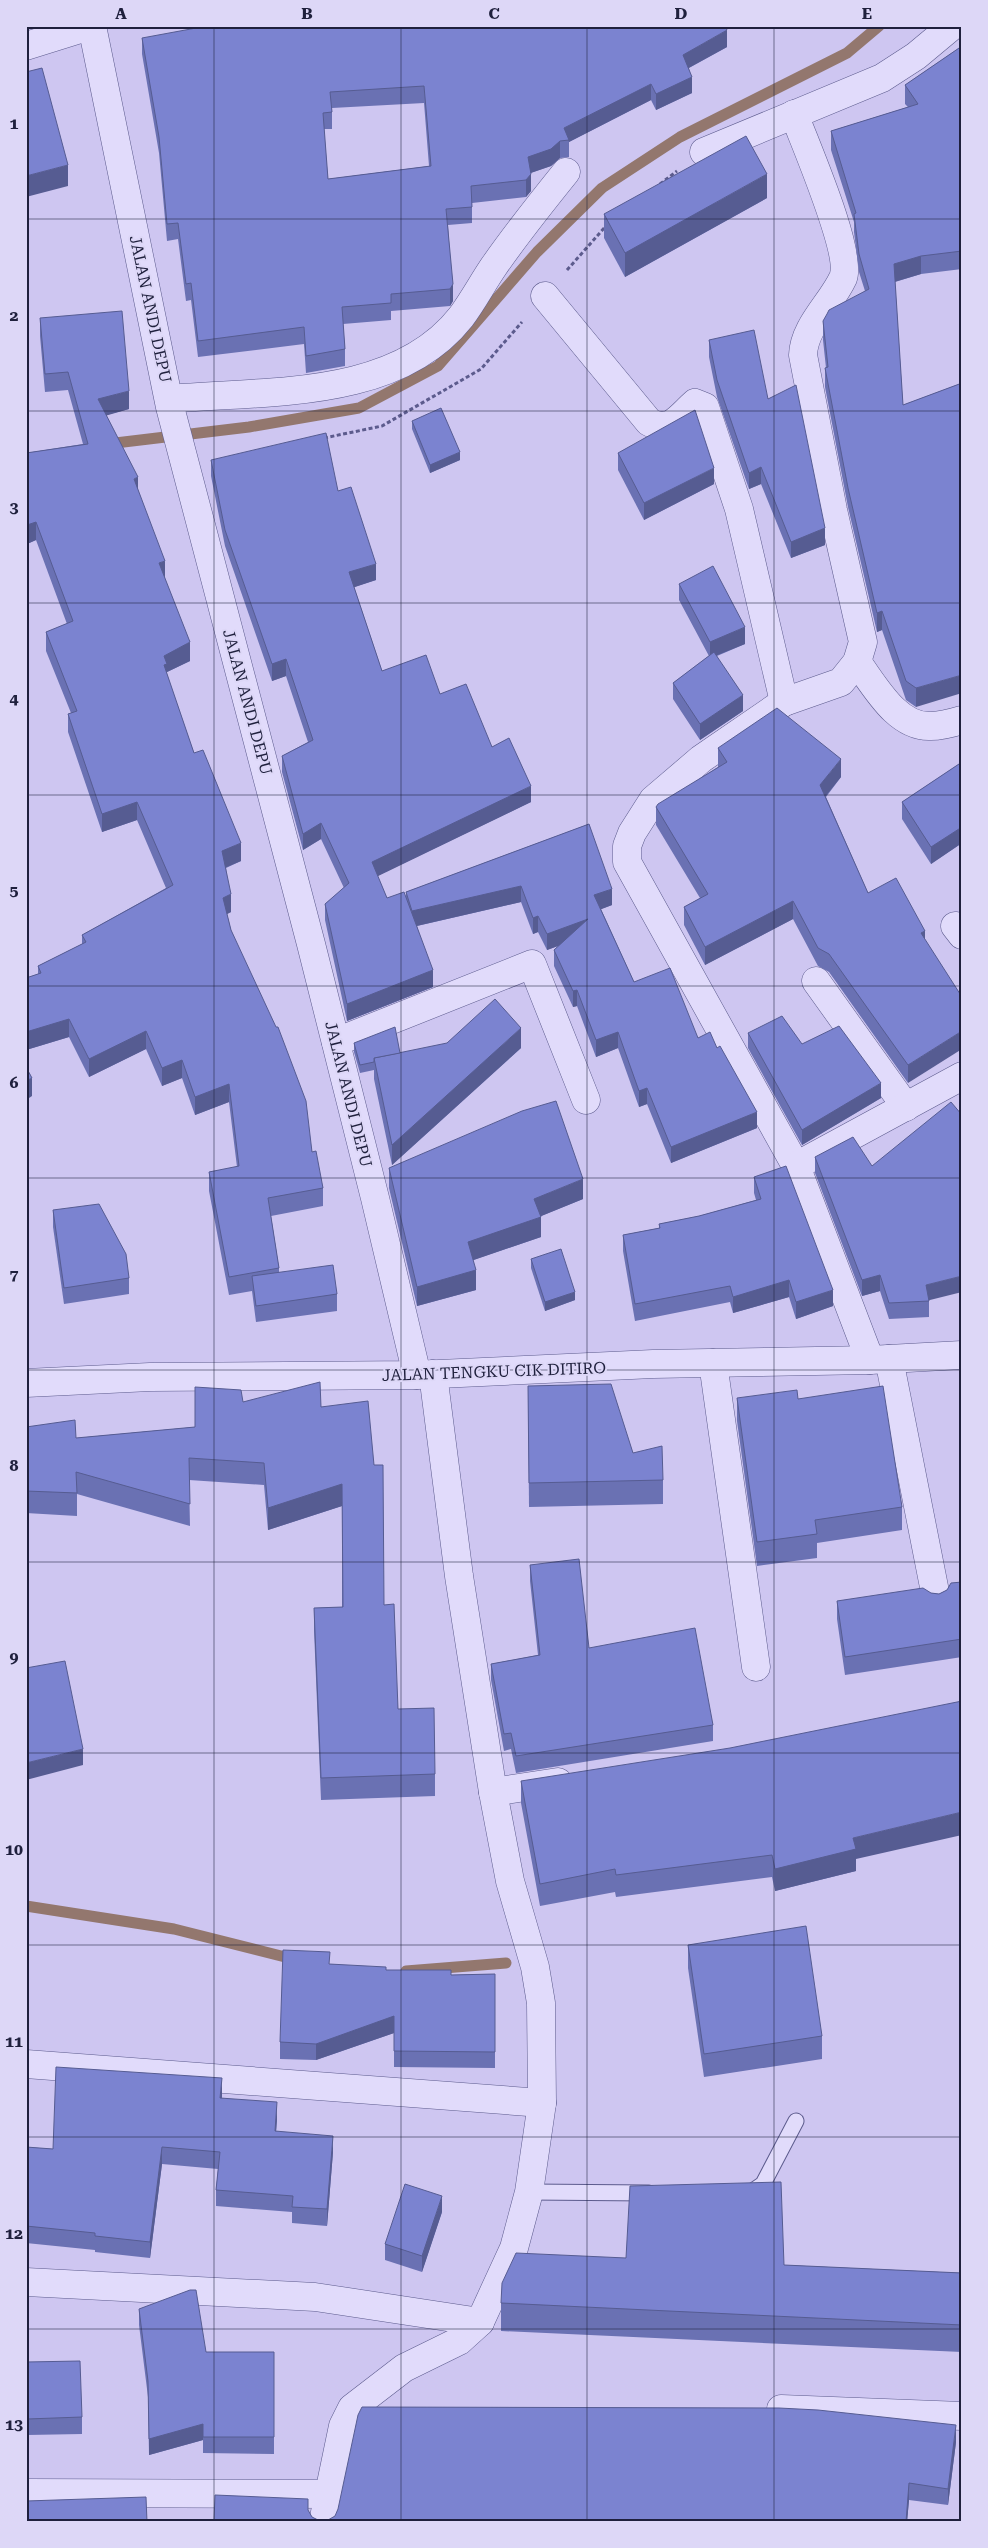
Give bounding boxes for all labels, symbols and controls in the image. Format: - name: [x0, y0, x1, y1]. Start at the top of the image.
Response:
- text: A: [115, 4, 127, 23]
- text: B: [301, 4, 313, 23]
- text: C: [488, 4, 500, 23]
- text: D: [675, 4, 688, 23]
- text: E: [862, 4, 872, 23]
- text: 1: [10, 114, 19, 133]
- street label: JALAN ANDI DEPU: [126, 234, 175, 385]
- text: 2: [10, 306, 19, 325]
- text: 3: [10, 498, 19, 517]
- street label: JALAN ANDI DEPU: [219, 627, 276, 777]
- text: 4: [10, 689, 19, 708]
- text: 5: [10, 881, 19, 900]
- street label: JALAN ANDI DEPU: [321, 1019, 376, 1169]
- text: 6: [10, 1073, 19, 1092]
- text: 7: [10, 1265, 19, 1284]
- street label: JALAN TENGKU CIK DITIRO: [382, 1358, 606, 1385]
- text: 8: [10, 1456, 19, 1475]
- text: 9: [10, 1648, 19, 1667]
- text: 10: [5, 1840, 23, 1859]
- text: 11: [5, 2032, 23, 2051]
- text: 12: [5, 2224, 23, 2243]
- text: 13: [5, 2415, 23, 2434]

